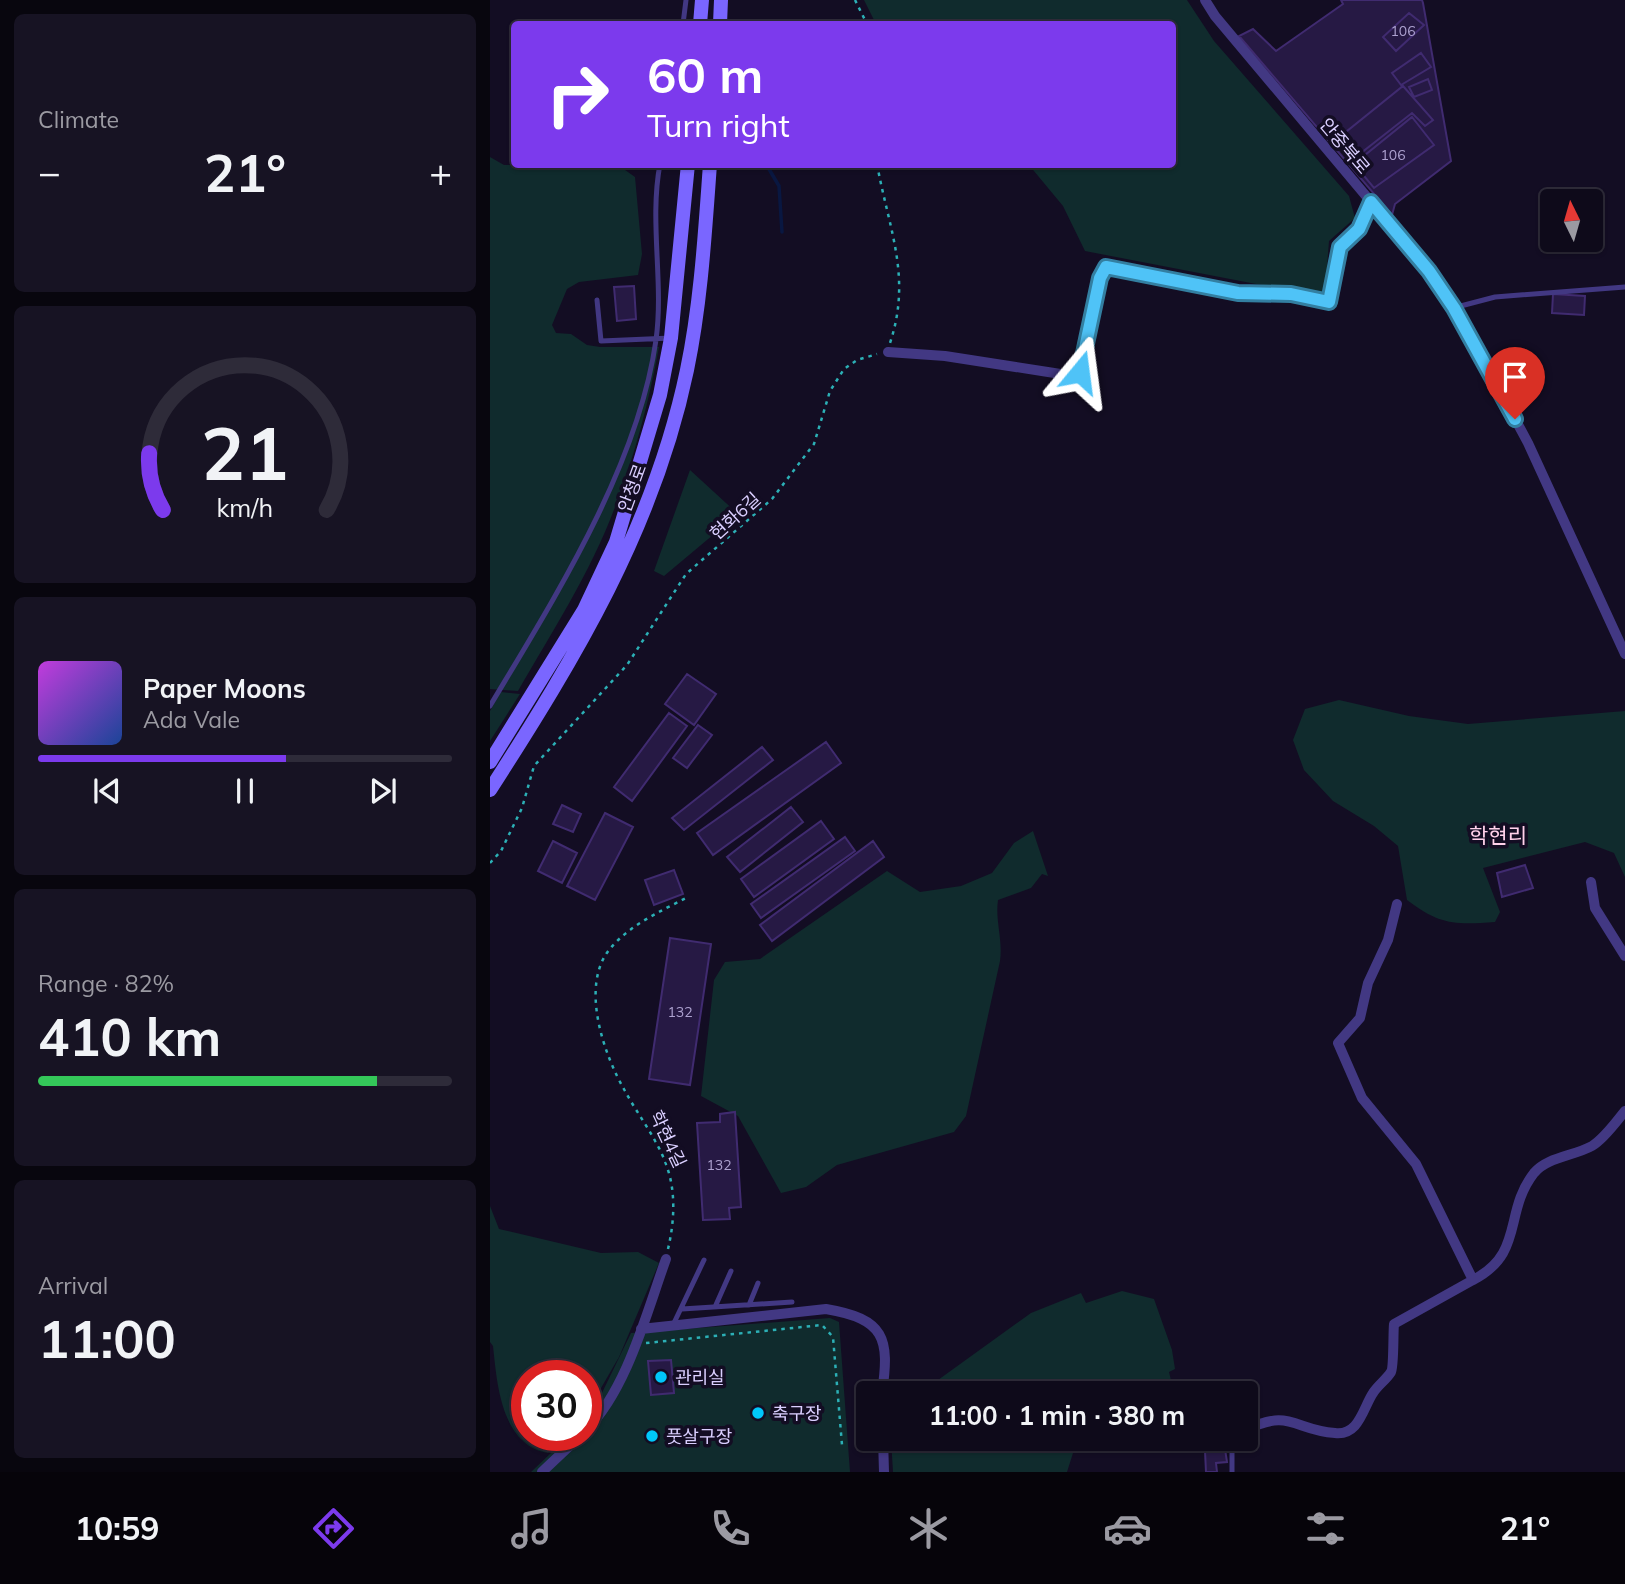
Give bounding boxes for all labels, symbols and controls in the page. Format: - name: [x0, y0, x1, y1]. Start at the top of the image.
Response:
- house number: 106: [1390, 22, 1416, 40]
- text: 60 m: [647, 44, 763, 105]
- icon: right: [532, 49, 623, 140]
- text: Climate: [38, 105, 119, 134]
- text: Turn right: [647, 105, 790, 145]
- street label: 안중북로: [1315, 113, 1375, 179]
- text: 21°: [204, 140, 286, 205]
- house number: 106: [1380, 146, 1406, 164]
- text: −: [38, 148, 61, 196]
- text: +: [429, 148, 452, 196]
- north arrow: [1540, 189, 1603, 252]
- map controls: [1540, 189, 1603, 252]
- position arrow: [1043, 335, 1117, 409]
- pin: [1485, 347, 1545, 419]
- icon: arrive: [1496, 358, 1534, 396]
- text: 21: [201, 408, 289, 499]
- street label: 안청로: [613, 461, 651, 515]
- street label: 현화6길: [705, 487, 765, 545]
- text: km/h: [217, 492, 273, 523]
- text: Paper Moons: [143, 672, 306, 705]
- text: Ada Vale: [143, 705, 240, 734]
- icon: previous: [88, 772, 126, 810]
- icon: pause: [226, 772, 264, 810]
- icon: next: [364, 772, 402, 810]
- district label: 학현리: [1469, 822, 1527, 848]
- text: Range · 82%: [38, 969, 174, 998]
- house number: 132: [667, 1003, 693, 1021]
- text: 410 km: [38, 1004, 221, 1069]
- street label: 학현4길: [645, 1107, 691, 1171]
- house number: 132: [706, 1156, 732, 1174]
- text: Arrival: [38, 1271, 108, 1300]
- text: 11:00: [38, 1306, 176, 1371]
- speed limit sign: 30: [511, 1360, 602, 1451]
- place label: 관리실: [675, 1366, 725, 1389]
- marker: 관리실: [653, 1369, 669, 1385]
- text: 11:00 · 1 min · 380 m: [929, 1399, 1185, 1432]
- place label: 축구장: [772, 1402, 822, 1425]
- marker: 축구장: [750, 1405, 766, 1421]
- place label: 풋살구장: [666, 1425, 732, 1448]
- marker: 풋살구장: [644, 1428, 660, 1444]
- icon: directions: [309, 1504, 358, 1553]
- icon: music: [507, 1504, 556, 1553]
- icon: phone: [706, 1504, 755, 1553]
- icon: climate: [904, 1504, 953, 1553]
- icon: car: [1103, 1504, 1152, 1553]
- icon: filters: [1301, 1504, 1350, 1553]
- text: 10:59: [75, 1508, 159, 1548]
- text: 21°: [1500, 1508, 1550, 1548]

